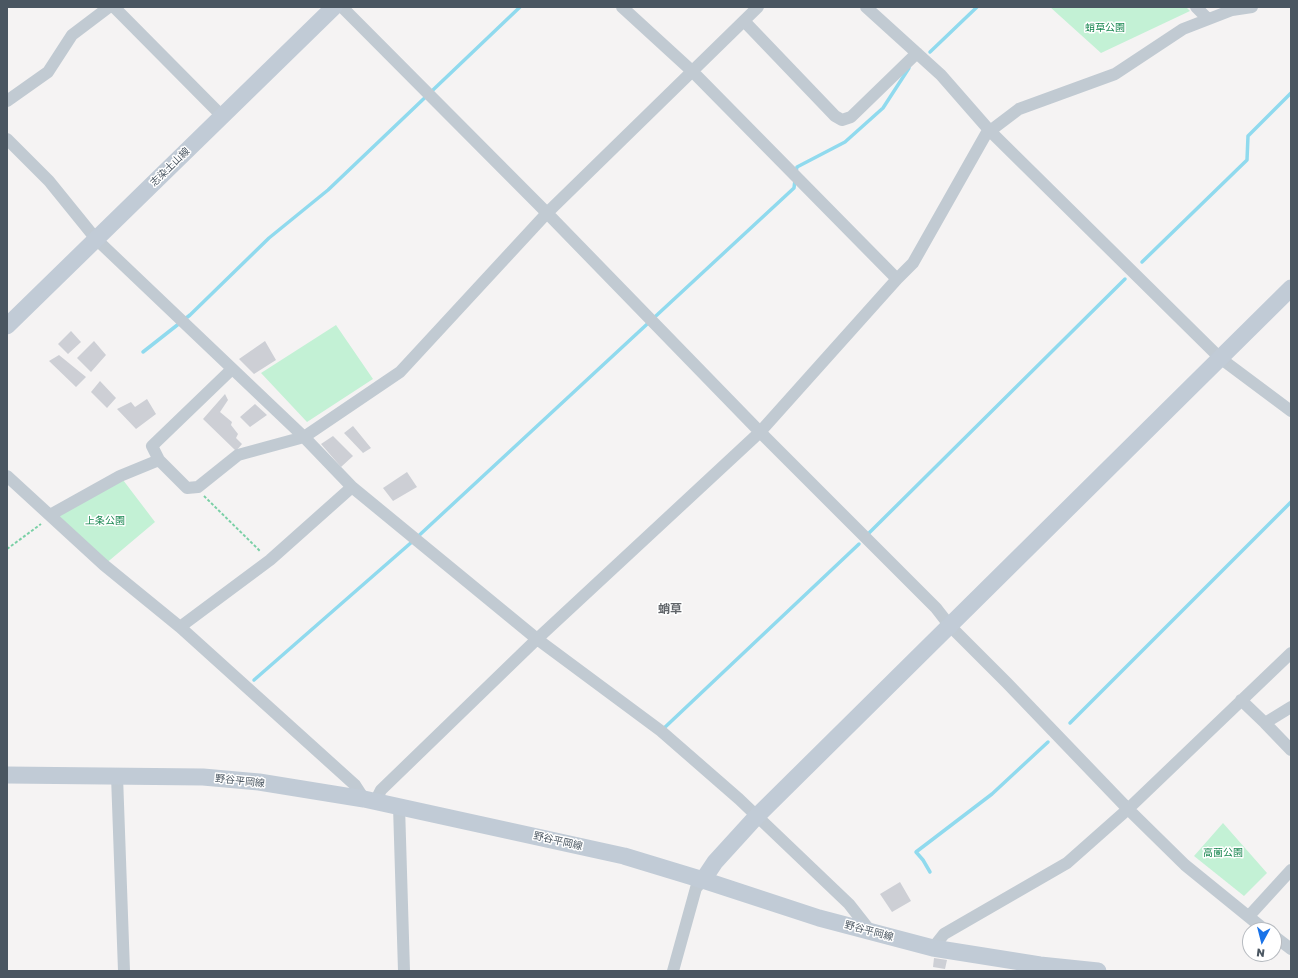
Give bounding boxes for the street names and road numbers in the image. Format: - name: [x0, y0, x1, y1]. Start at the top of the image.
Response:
- street label: 志染土山線: [148, 145, 192, 189]
- street label: 野谷平岡線: [215, 772, 265, 790]
- street label: 野谷平岡線: [532, 830, 584, 852]
- street label: 野谷平岡線: [843, 919, 895, 943]

